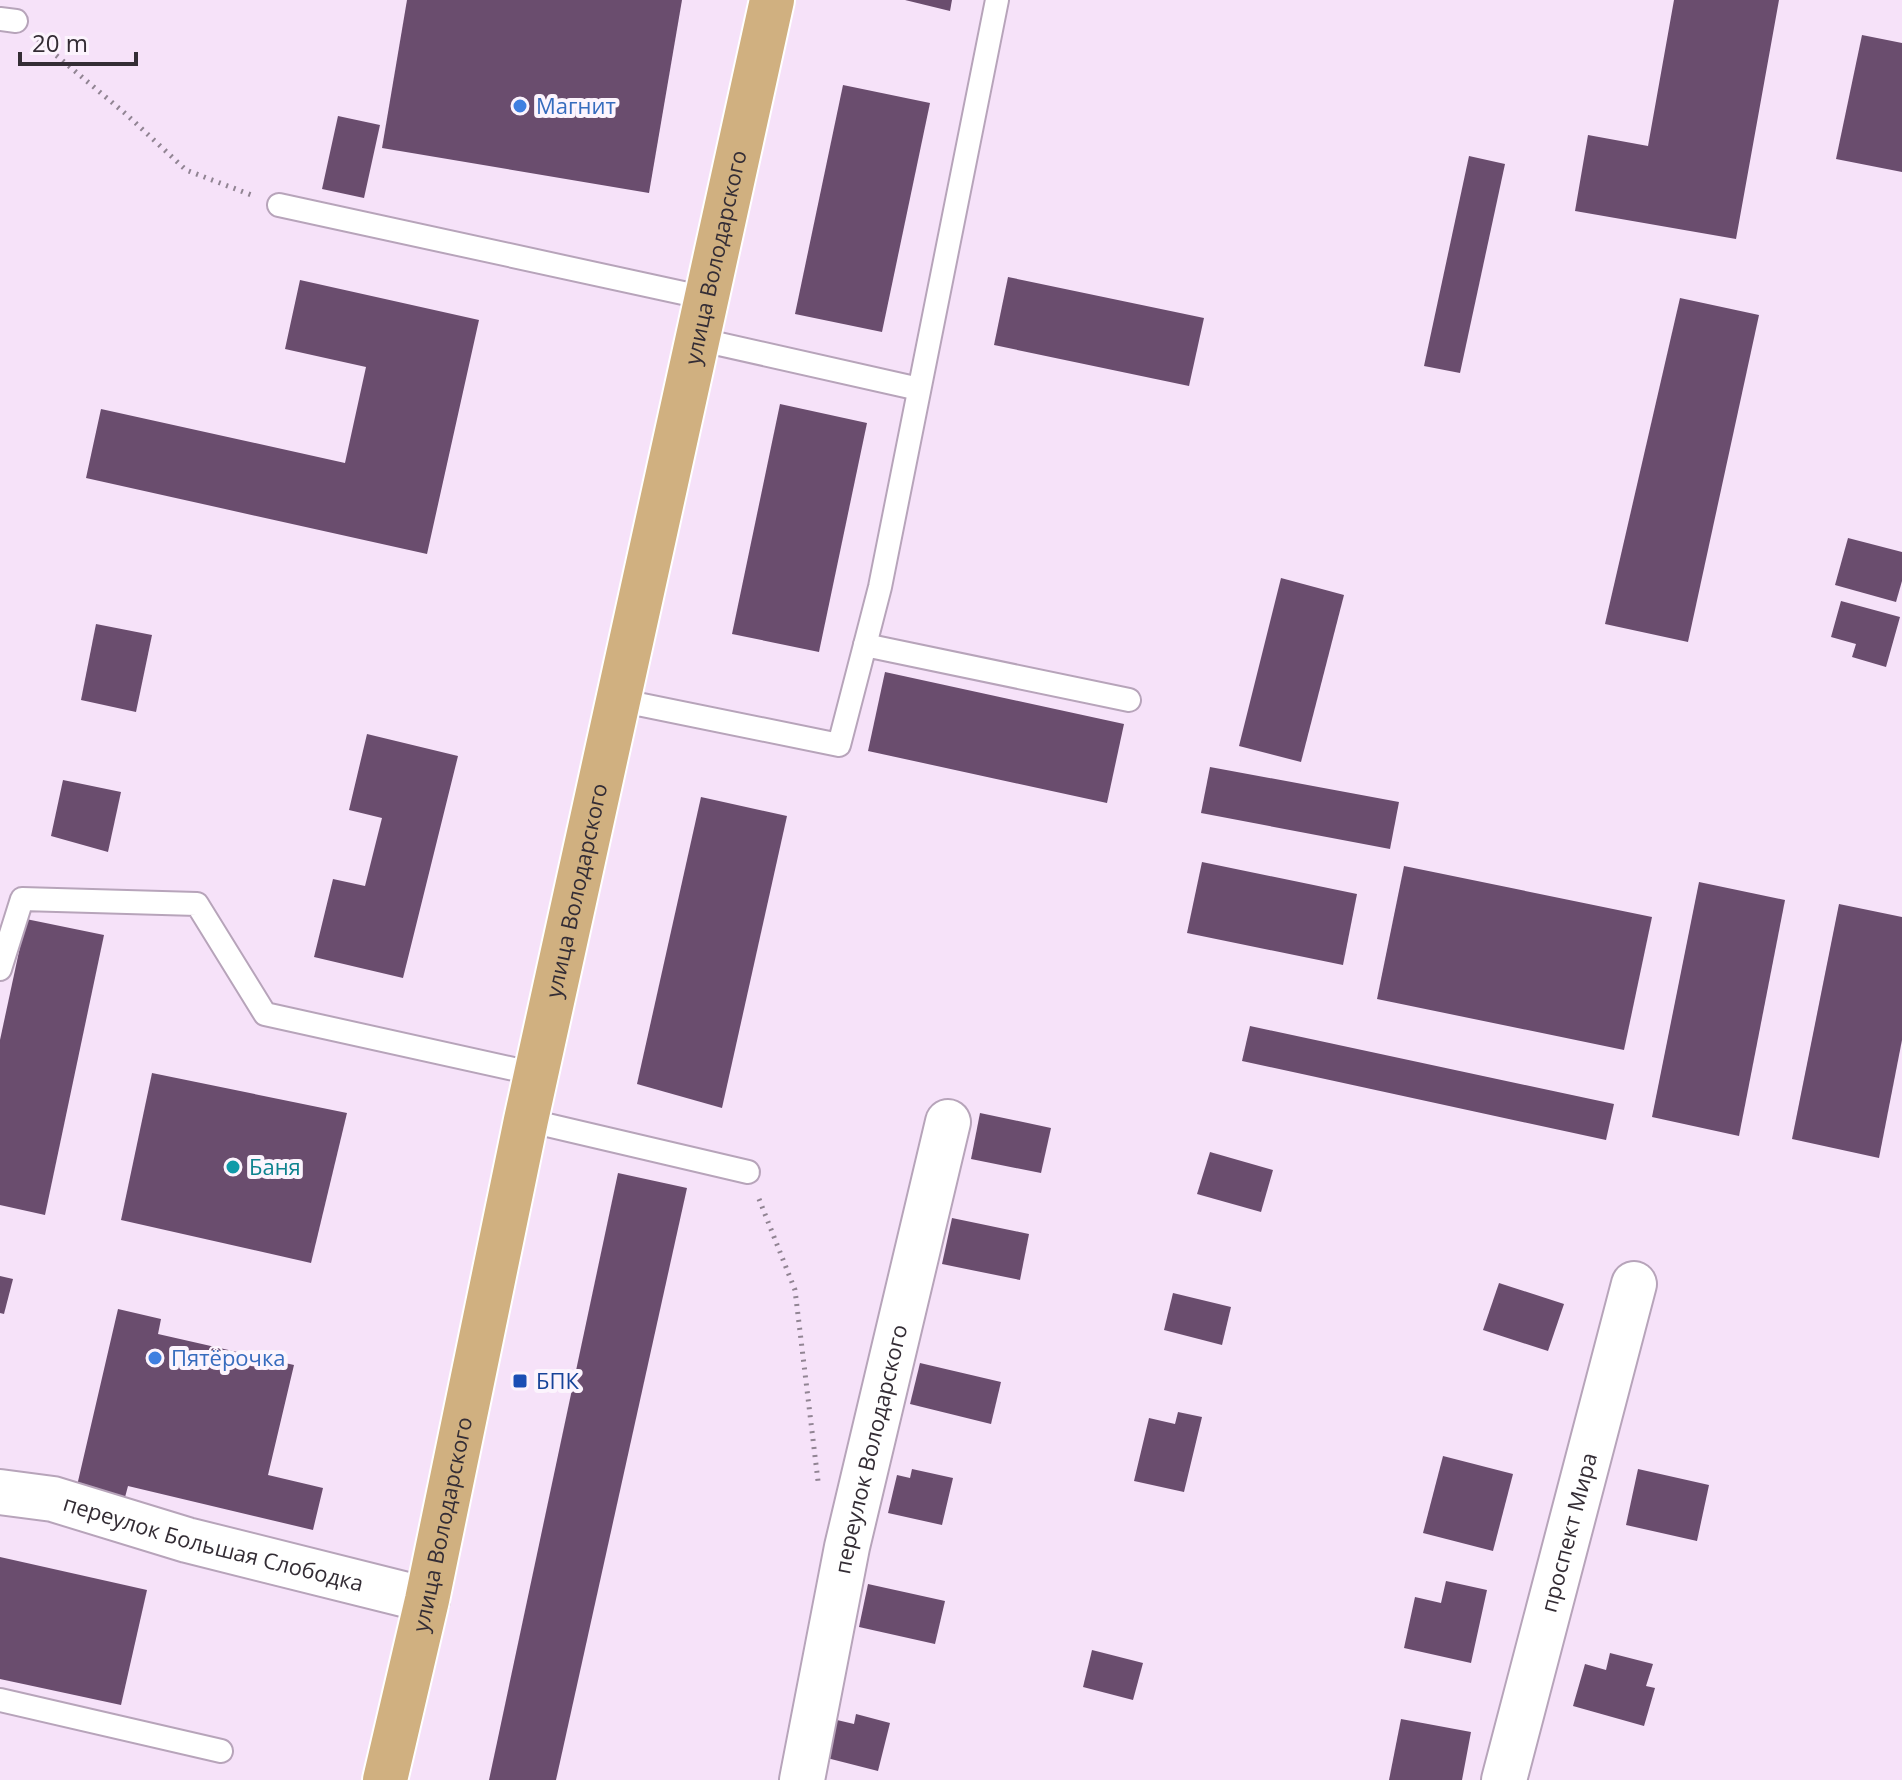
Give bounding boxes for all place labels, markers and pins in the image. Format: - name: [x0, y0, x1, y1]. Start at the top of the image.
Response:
- place label: Магнит: [536, 90, 616, 120]
- marker: Магнит: [511, 97, 529, 115]
- place label: Баня: [249, 1151, 301, 1181]
- marker: Баня: [224, 1158, 242, 1176]
- place label: Пятёрочка: [171, 1342, 286, 1372]
- marker: Пятёрочка: [146, 1349, 164, 1367]
- place label: БПК: [536, 1365, 579, 1395]
- marker: БПК: [511, 1372, 529, 1390]

